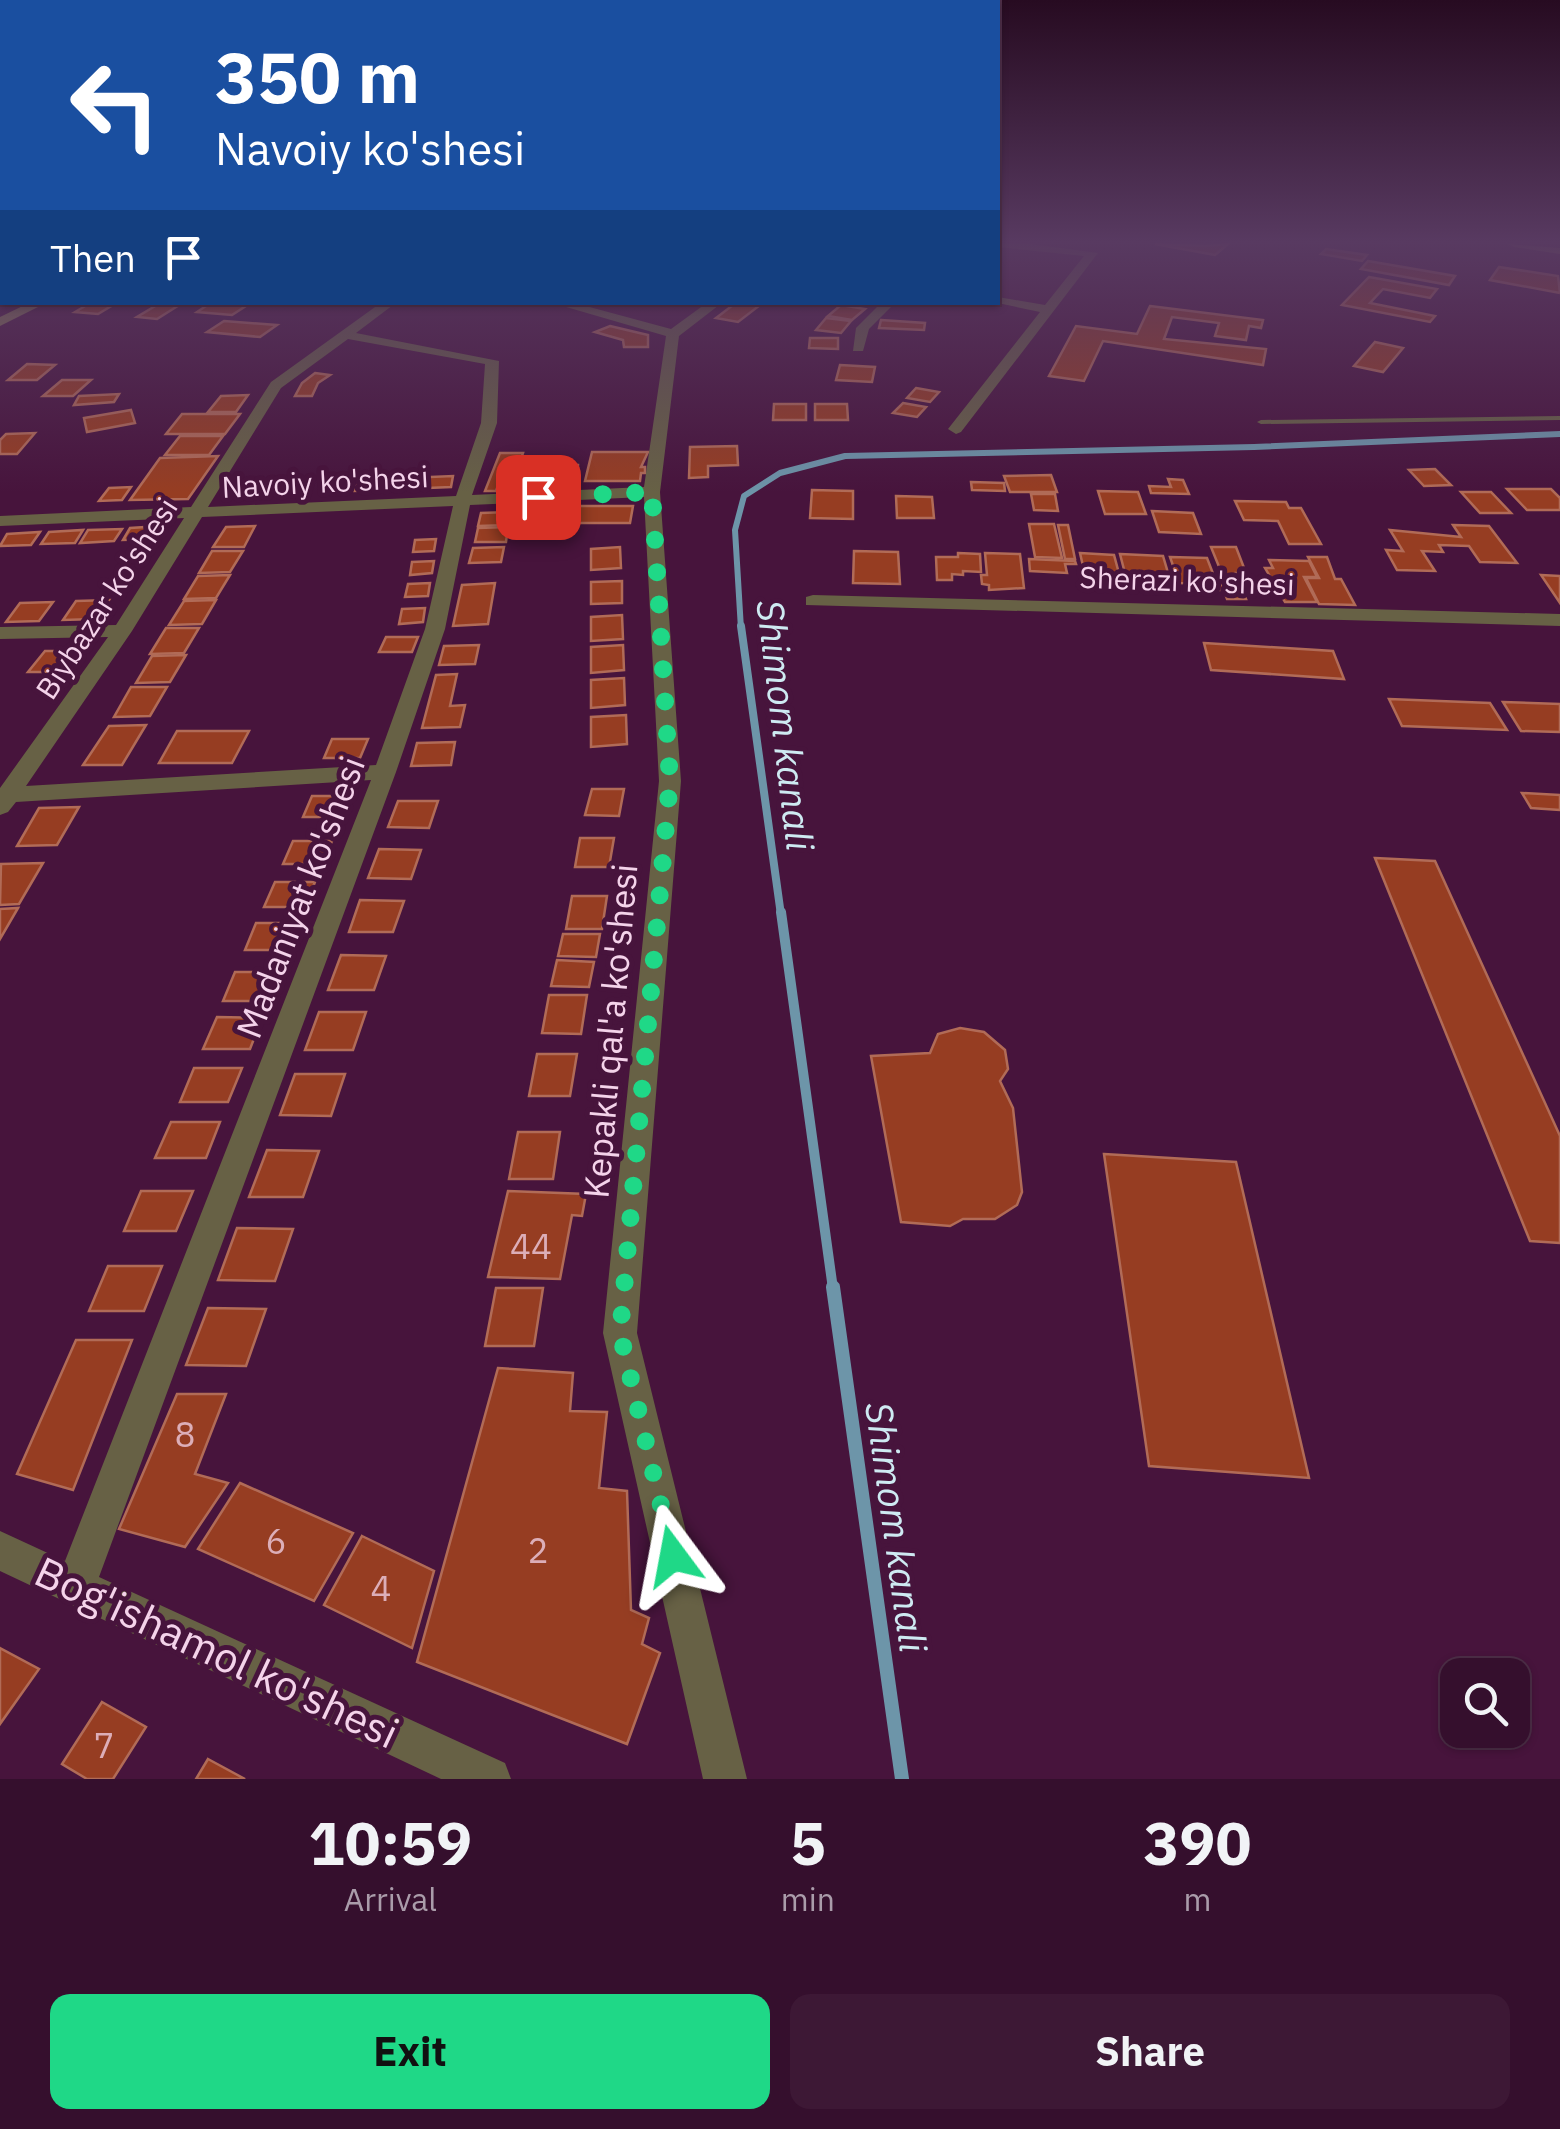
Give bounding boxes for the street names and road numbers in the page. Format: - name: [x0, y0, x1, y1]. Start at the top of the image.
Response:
- street label: Navoiy ko'shesi: [221, 456, 429, 506]
- street label: Biybazar ko'shesi: [26, 490, 186, 706]
- street label: Sherazi ko'shesi: [1079, 557, 1295, 603]
- street label: Madaniyat ko'shesi: [225, 750, 375, 1044]
- street label: Kepakli qal'a ko'shesi: [572, 862, 648, 1200]
- street label: Bog'ishamol ko'shesi: [26, 1544, 408, 1760]

